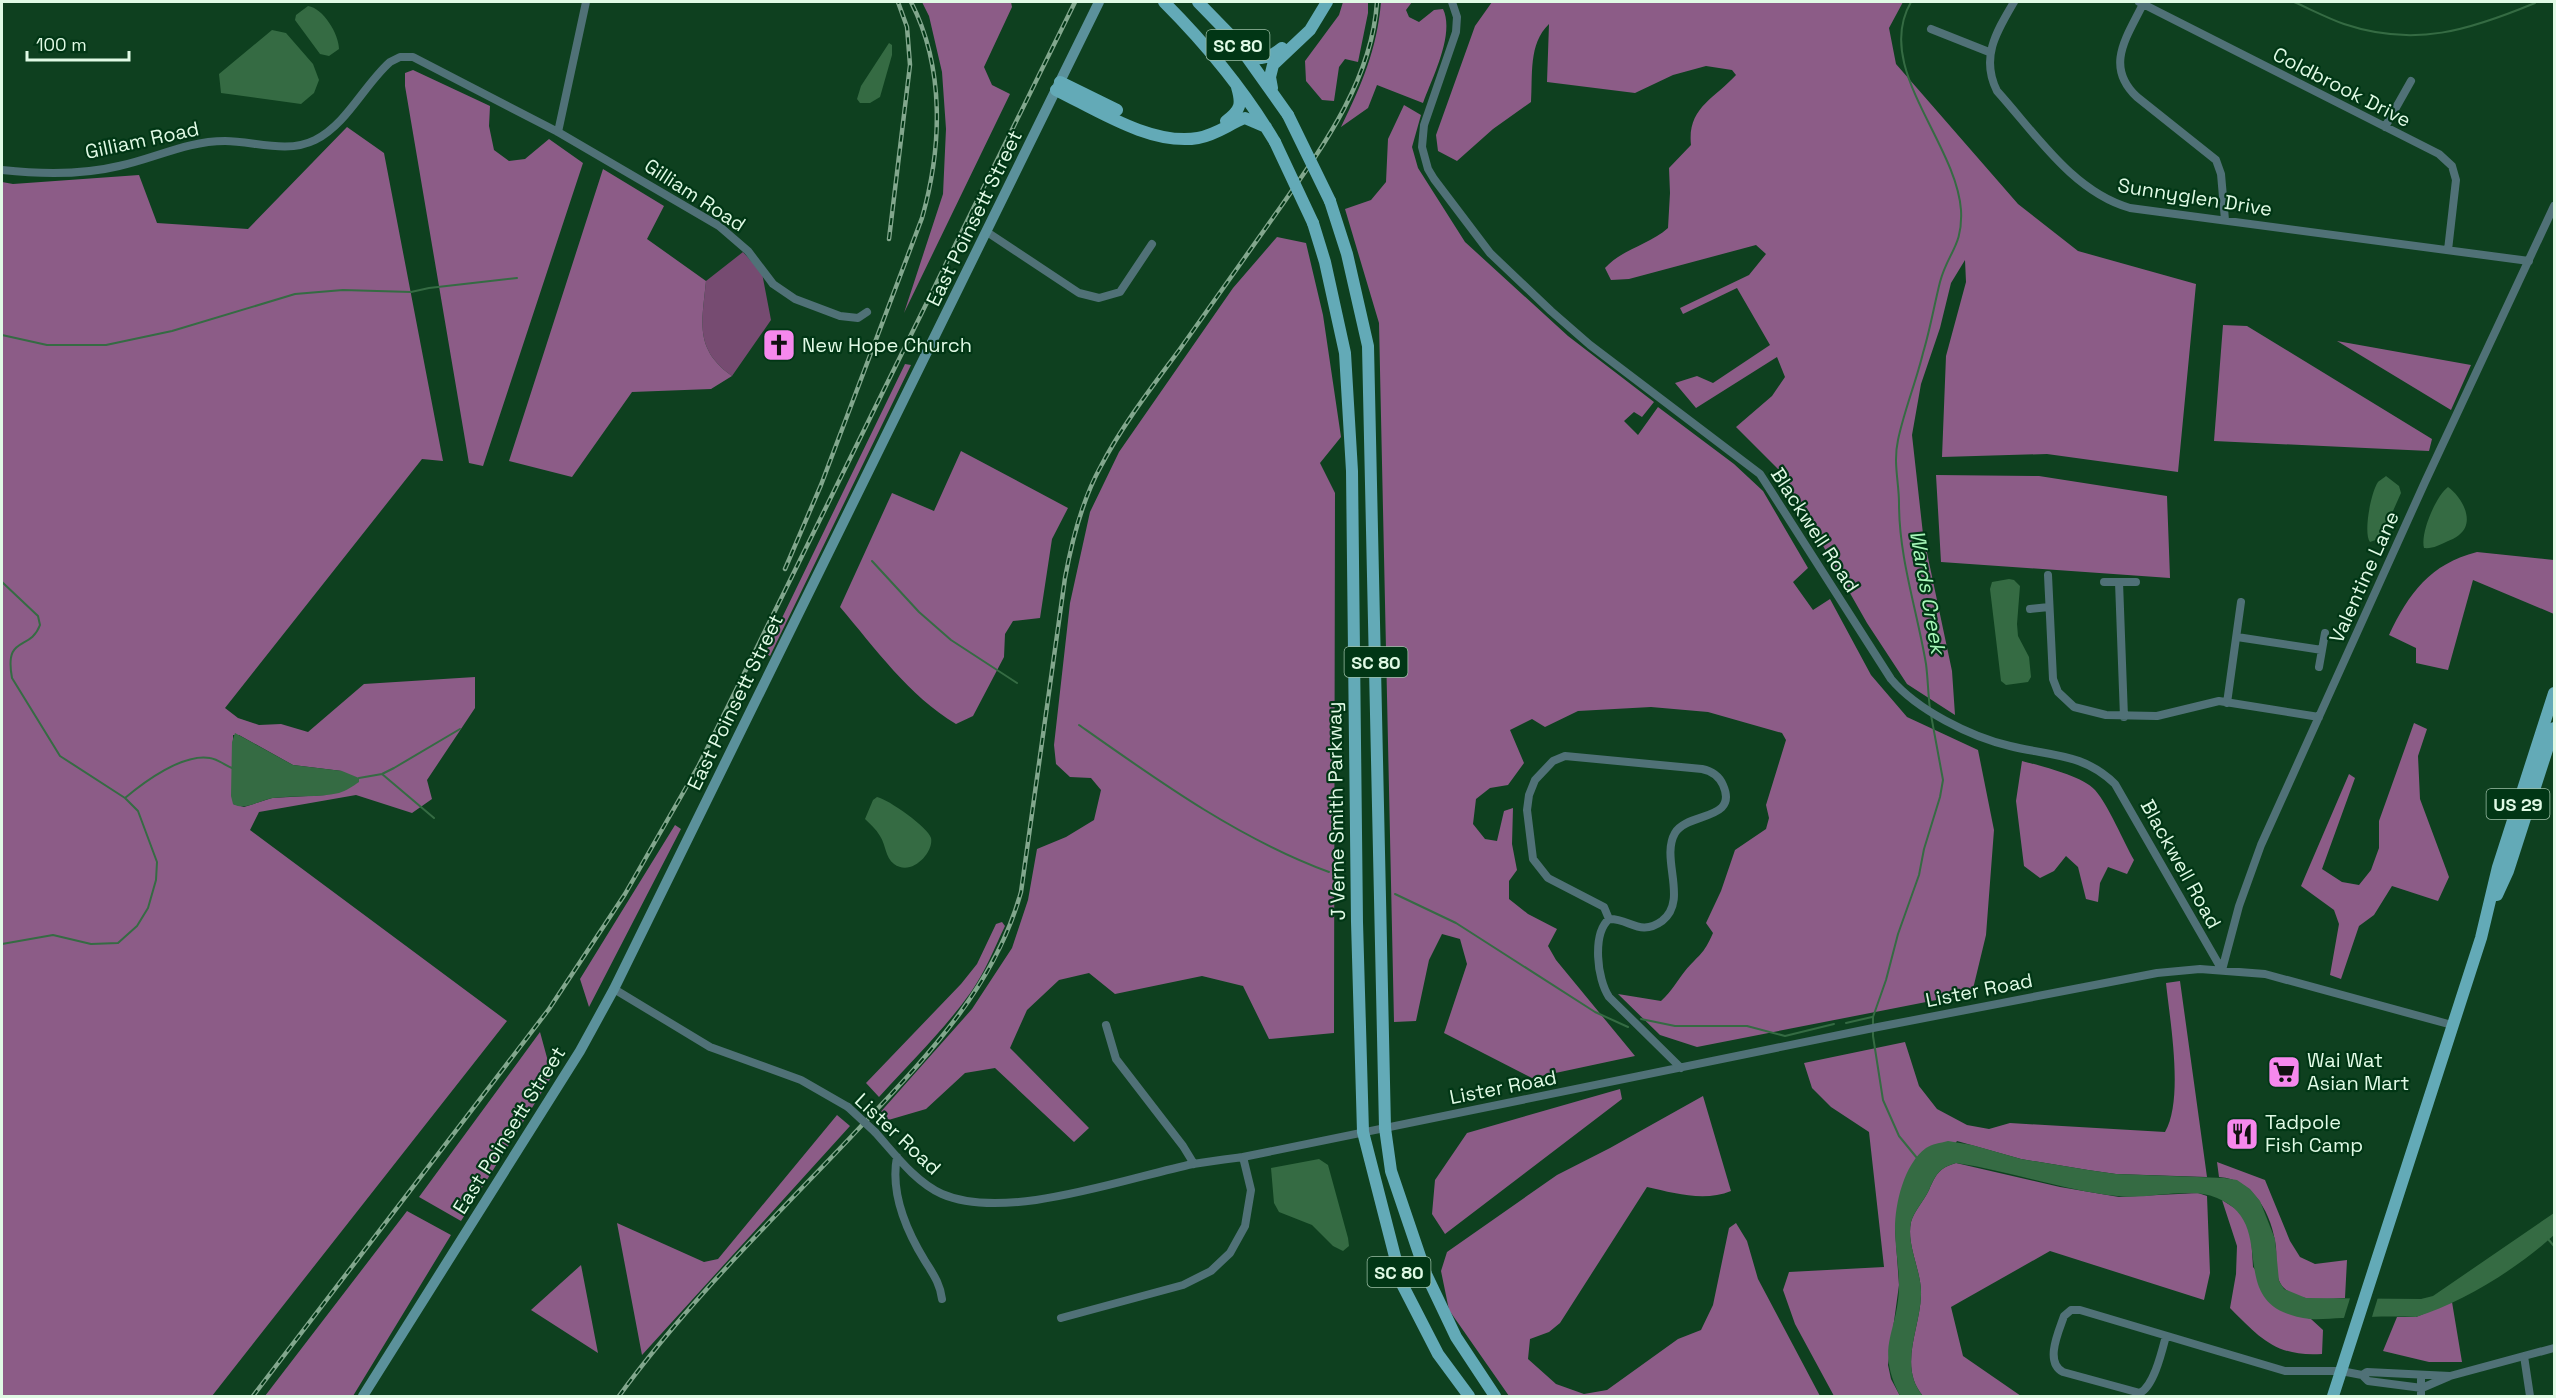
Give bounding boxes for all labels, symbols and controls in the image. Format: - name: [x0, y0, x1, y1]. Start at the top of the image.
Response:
- scale bar: [27, 24, 129, 62]
- road number: SC 80: [1206, 30, 1270, 60]
- text: 100 m: [36, 33, 87, 56]
- street label: Coldbrook Drive: [2269, 41, 2415, 133]
- street label: Gilliam Road: [83, 115, 201, 165]
- street label: East Poinsett Street: [920, 126, 1028, 310]
- street label: Gilliam Road: [639, 153, 751, 237]
- street label: Sunnyglen Drive: [2116, 172, 2274, 222]
- church icon: New Hope Church: [761, 327, 797, 363]
- place label: New Hope Church: [802, 332, 972, 358]
- street label: Blackwell Road: [1765, 463, 1865, 597]
- street label: Valentine Lane: [2323, 507, 2405, 647]
- water label: Wards Creek: [1904, 528, 1953, 659]
- street label: East Poinsett Street: [681, 610, 789, 794]
- road number: SC 80: [1344, 647, 1408, 677]
- street label: J Verne Smith Parkway: [1321, 701, 1351, 921]
- road number: US 29: [2486, 789, 2550, 819]
- street label: Blackwell Road: [2135, 795, 2227, 933]
- street label: Lister Road: [1923, 967, 2035, 1013]
- street label: East Poinsett Street: [447, 1041, 571, 1219]
- place label: Wai Wat Asian Mart: [2307, 1047, 2409, 1096]
- supermarket icon: Wai Wat Asian Mart: [2266, 1054, 2302, 1090]
- street label: Lister Road: [1447, 1064, 1559, 1110]
- street label: Lister Road: [849, 1087, 947, 1181]
- place label: Tadpole Fish Camp: [2265, 1109, 2363, 1158]
- restaurant icon: Tadpole Fish Camp: [2224, 1116, 2260, 1152]
- road number: SC 80: [1368, 1257, 1430, 1287]

